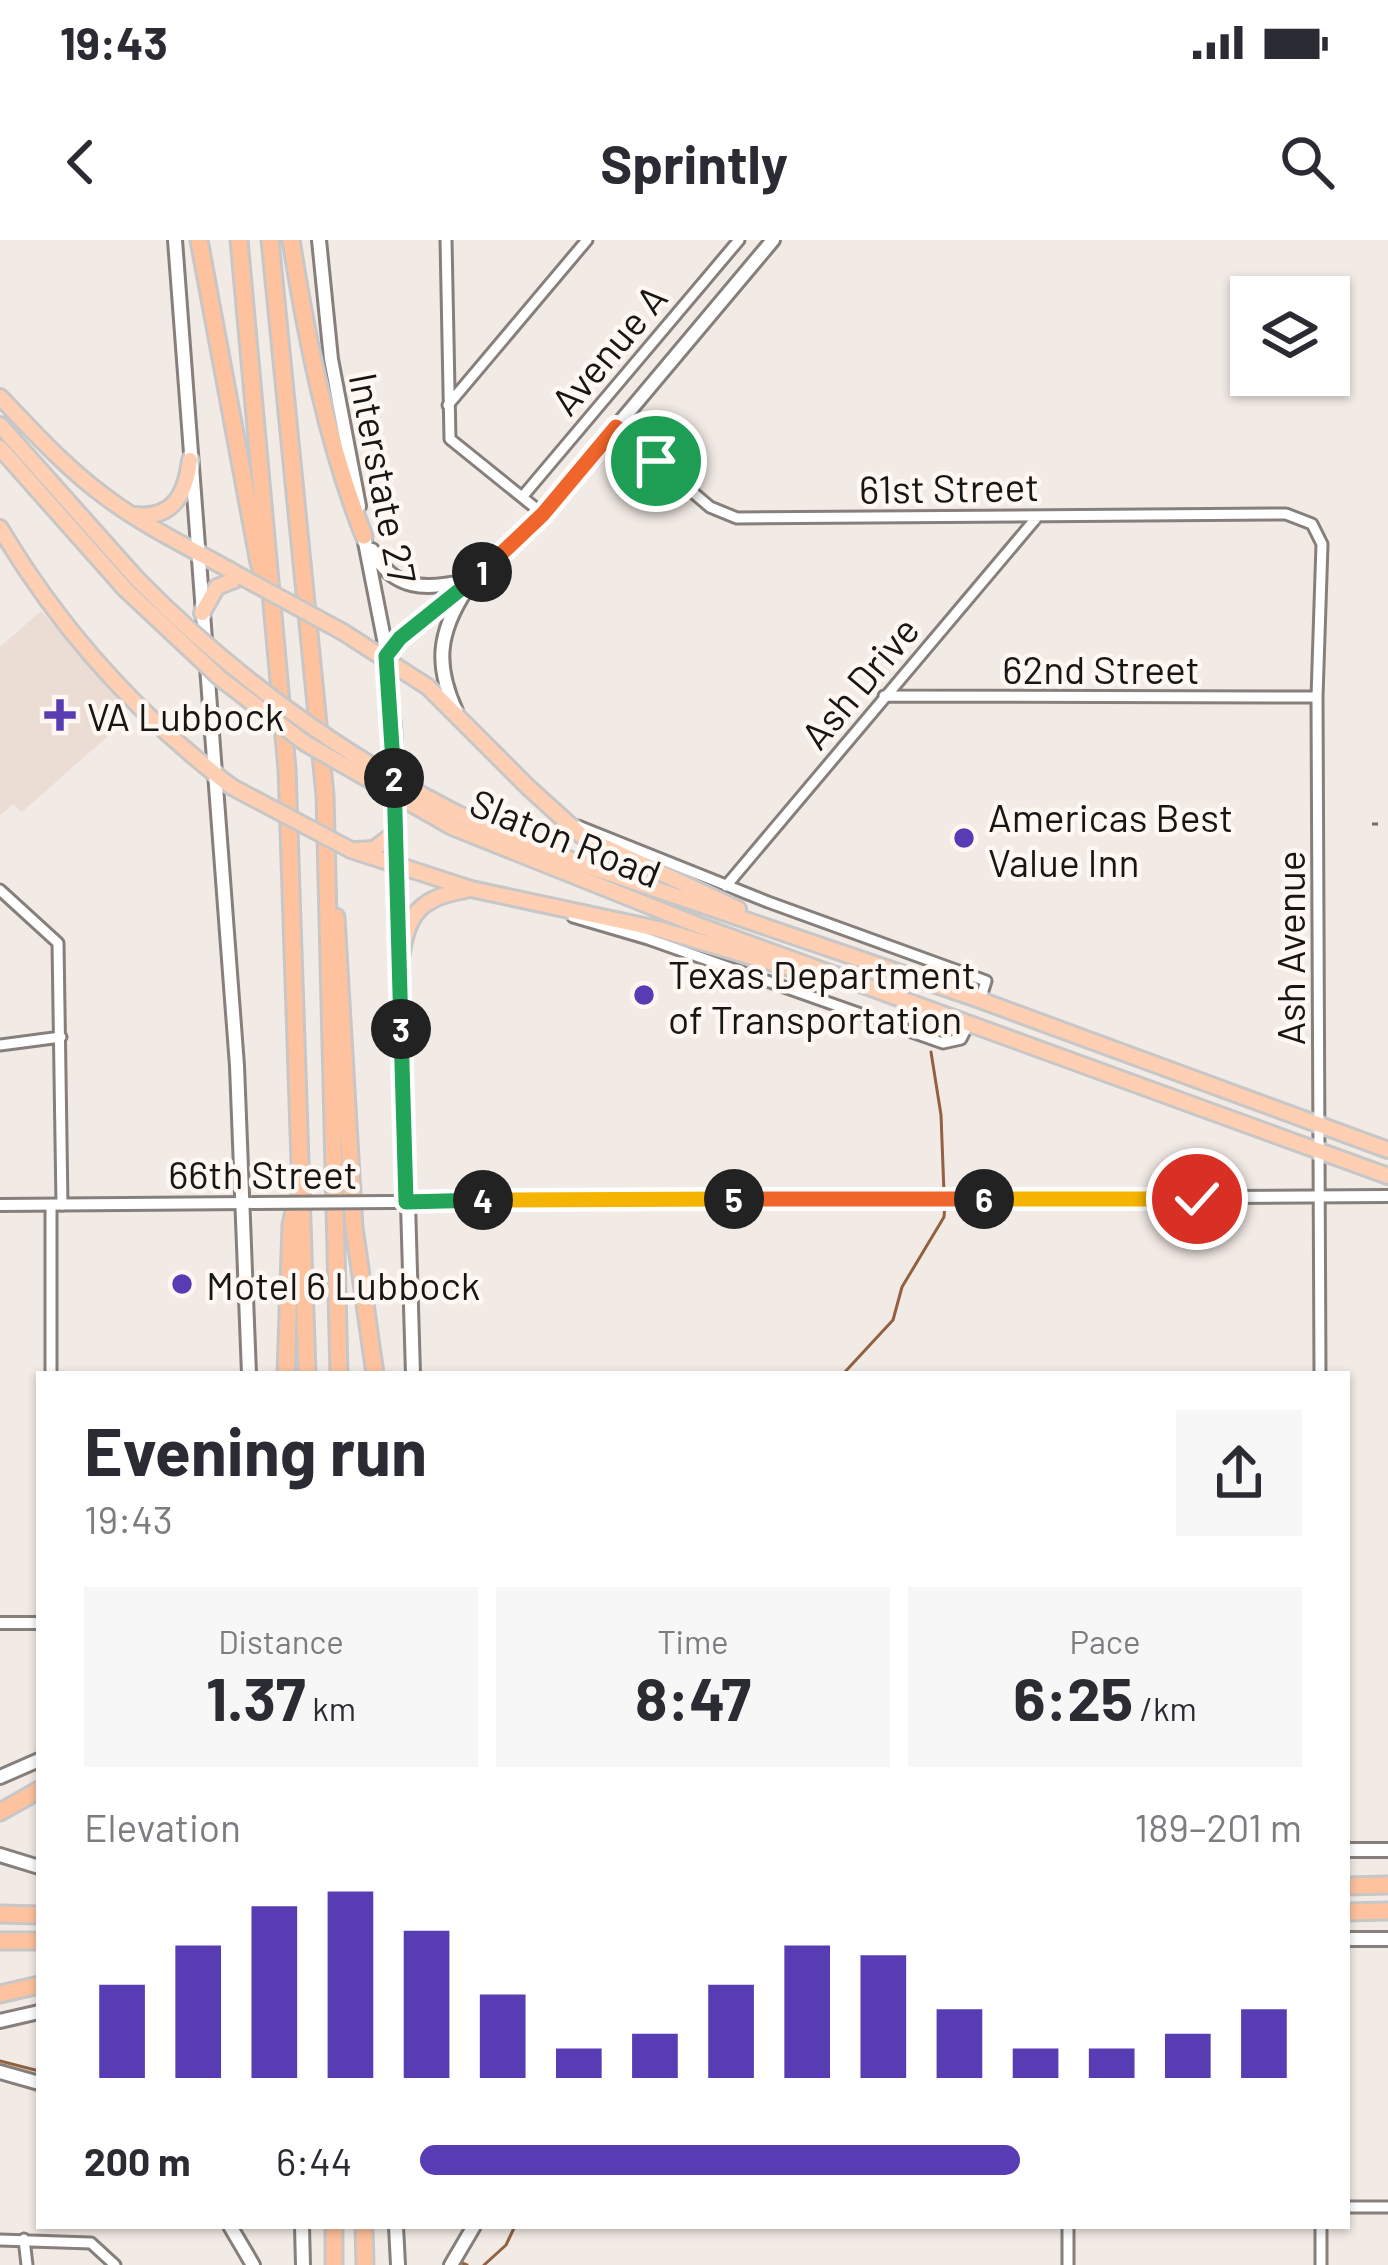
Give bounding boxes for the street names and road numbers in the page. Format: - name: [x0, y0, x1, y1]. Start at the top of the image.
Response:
- street label: Avenue A: [540, 274, 676, 424]
- street label: Interstate 27: [341, 369, 427, 587]
- street label: 61st Street: [858, 462, 1040, 512]
- street label: Ash Drive: [790, 606, 928, 758]
- street label: 62nd Street: [1002, 645, 1200, 692]
- street label: Slaton Road: [464, 777, 668, 897]
- street label: Ash Avenue: [1266, 850, 1313, 1046]
- street label: 66th Street: [168, 1150, 358, 1197]

